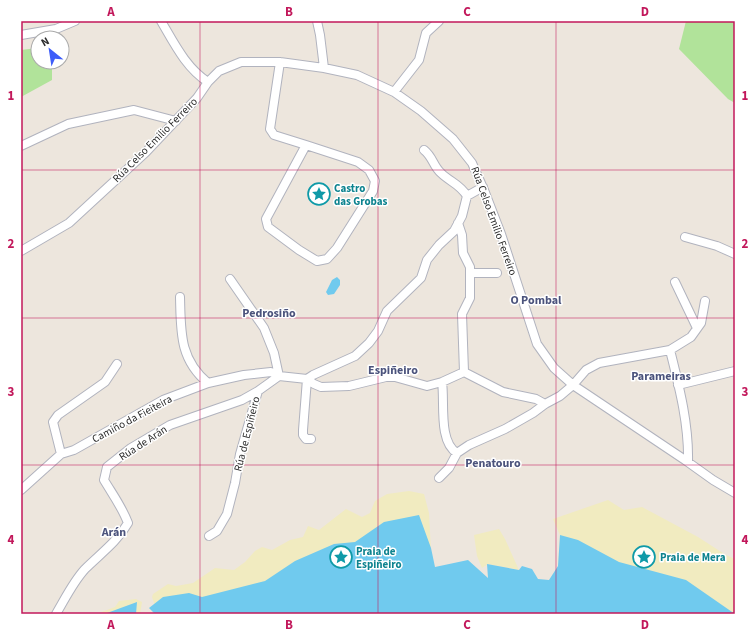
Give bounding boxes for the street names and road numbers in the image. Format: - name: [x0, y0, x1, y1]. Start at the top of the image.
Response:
- street label: Rúa Celso Emilio Ferreiro: [109, 94, 201, 186]
- street label: Rúa Celso Emilio Ferreiro: [467, 165, 521, 277]
- street label: Camiño da Fieiteira: [89, 392, 175, 446]
- street label: Rúa de Espiñeiro: [230, 395, 264, 473]
- street label: Rúa de Arán: [116, 422, 170, 464]

